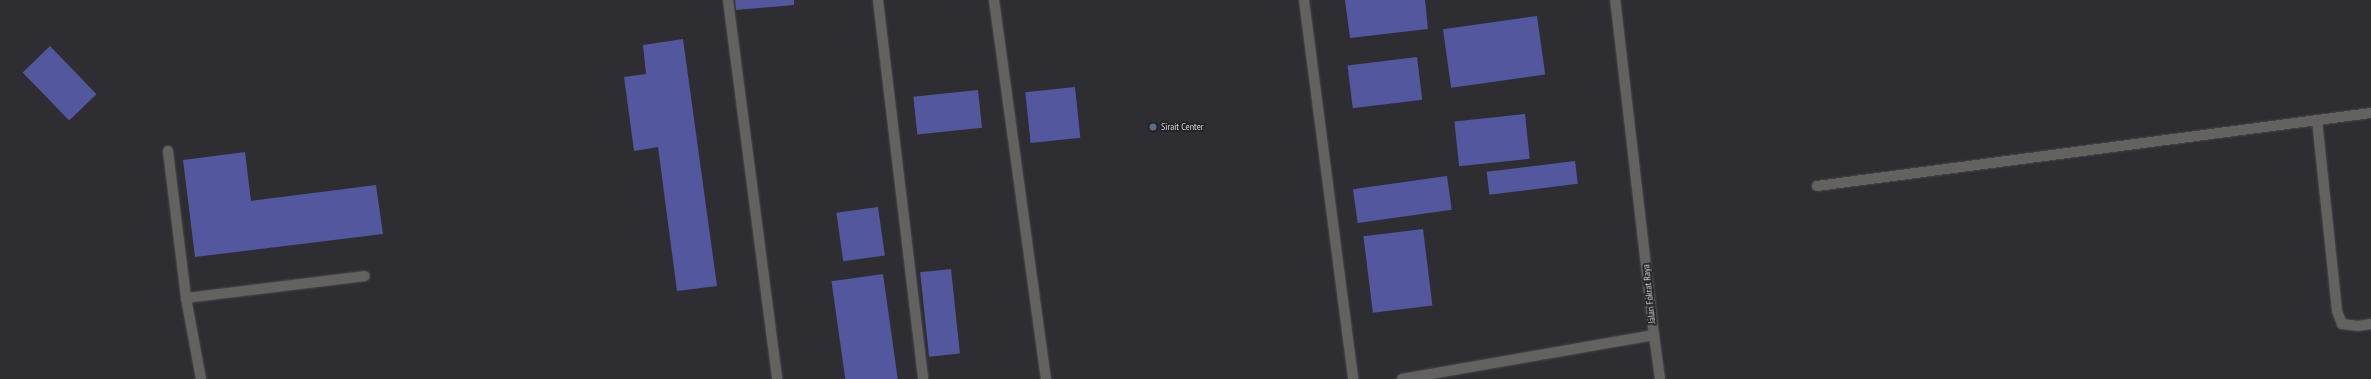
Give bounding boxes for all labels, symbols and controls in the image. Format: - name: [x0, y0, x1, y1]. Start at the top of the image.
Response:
- place label: Sirait Center: [1161, 121, 1204, 133]
- marker: Sirait Center: [1148, 122, 1158, 132]
- street label: Jalan Fokrat Raya: [1640, 264, 1658, 324]

